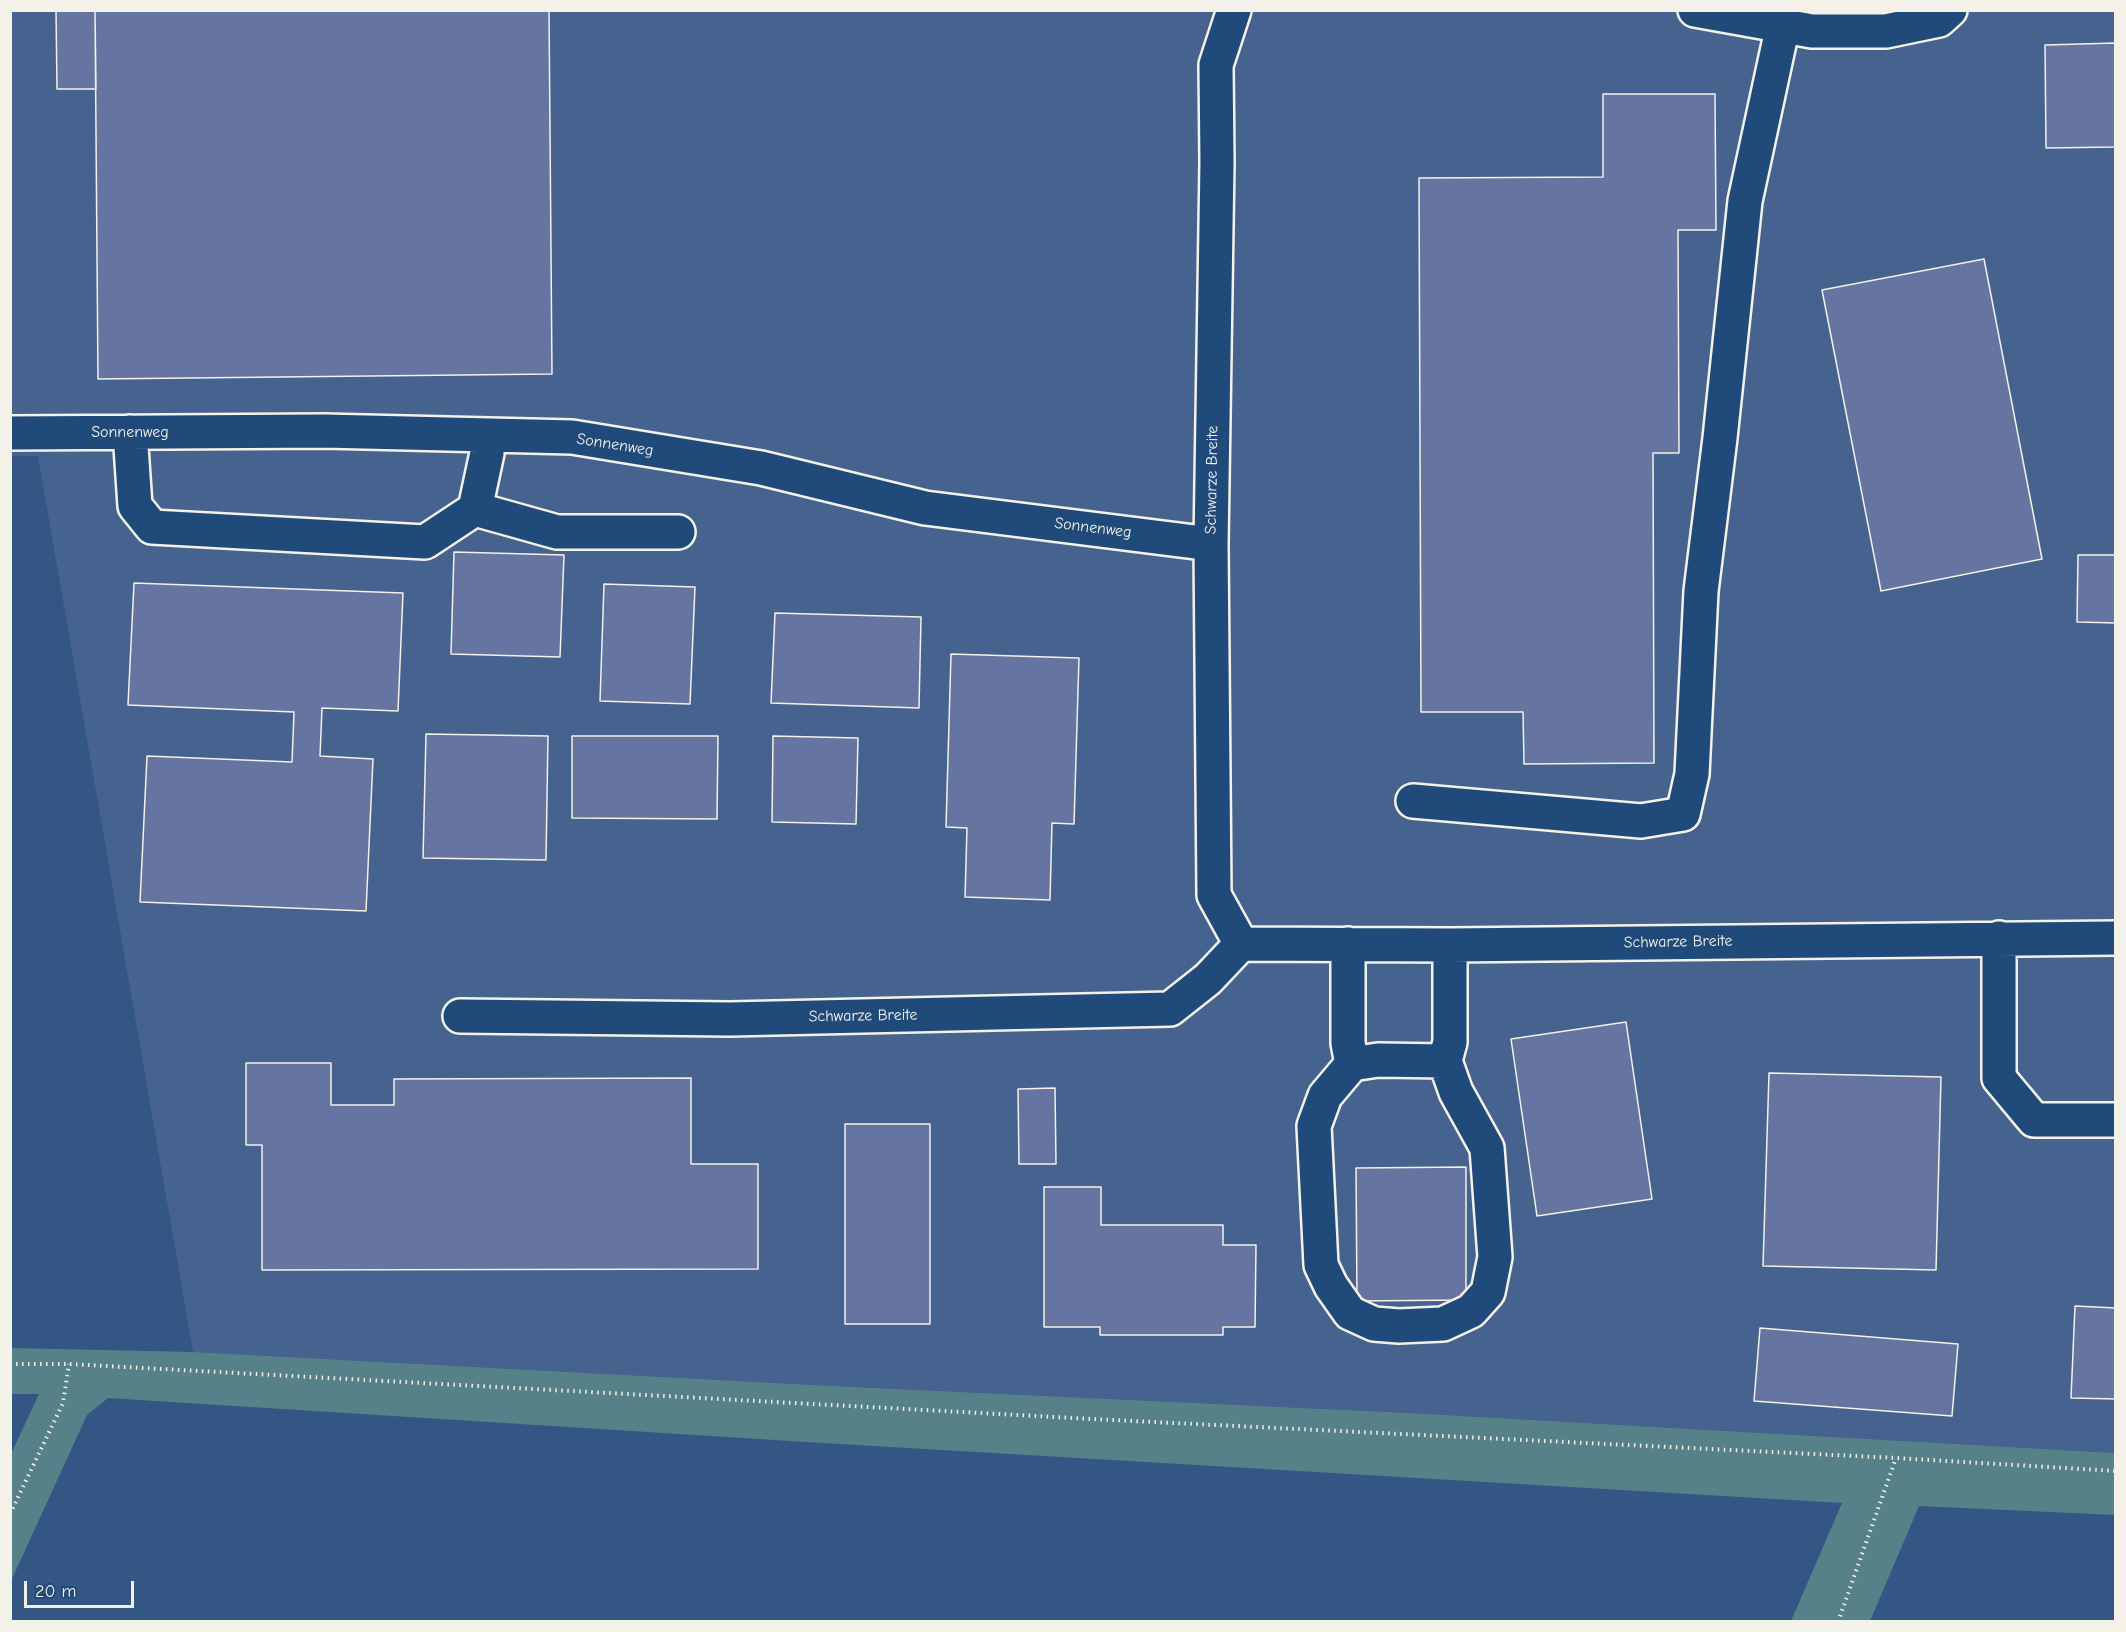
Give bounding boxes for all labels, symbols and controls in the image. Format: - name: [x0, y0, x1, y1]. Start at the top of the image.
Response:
- street label: Sonnenweg: [91, 422, 169, 442]
- street label: Schwarze Breite: [1201, 425, 1223, 535]
- street label: Sonnenweg: [575, 429, 655, 461]
- street label: Sonnenweg: [1053, 514, 1133, 542]
- street label: Schwarze Breite: [1623, 931, 1733, 953]
- street label: Schwarze Breite: [808, 1005, 918, 1027]
- scale bar: [27, 1569, 136, 1607]
- text: 20 m: [35, 1581, 76, 1602]

